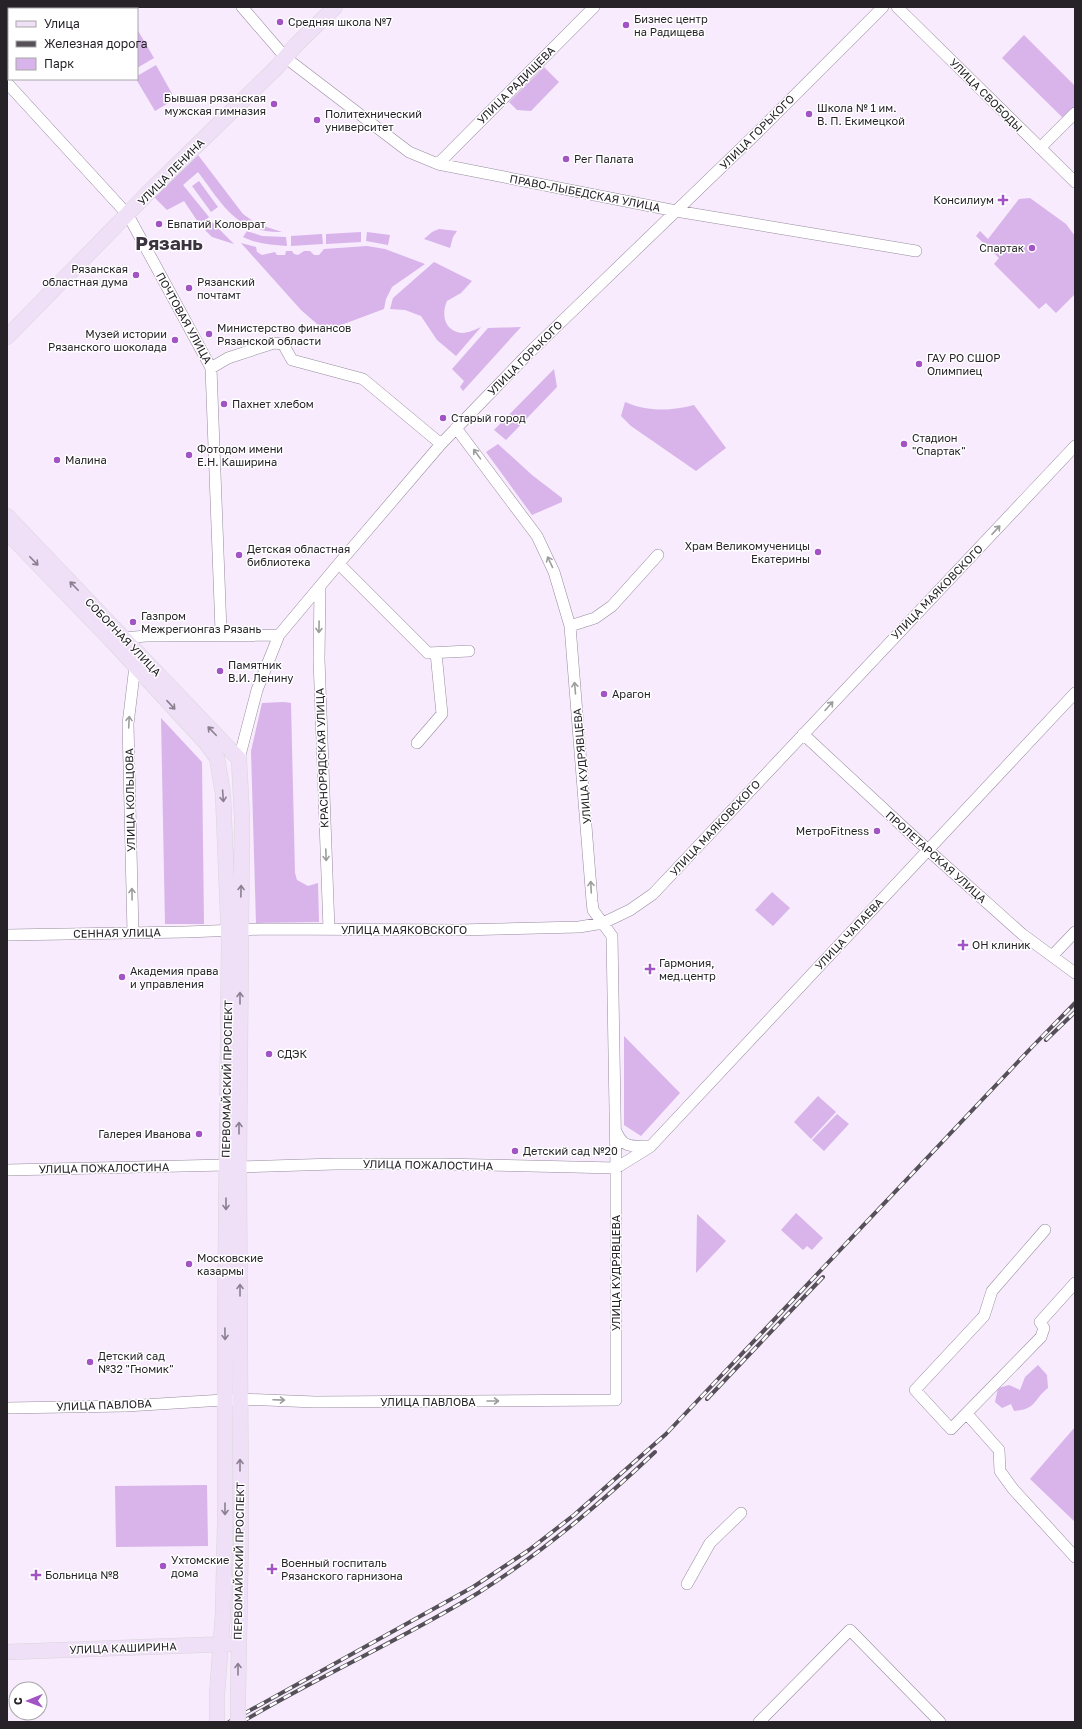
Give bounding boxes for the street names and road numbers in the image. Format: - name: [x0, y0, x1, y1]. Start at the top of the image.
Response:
- street label: УЛИЦА РАДИЩЕВА: [474, 43, 558, 126]
- street label: УЛИЦА СВОБОДЫ: [947, 56, 1025, 134]
- street label: УЛИЦА ГОРЬКОГО: [717, 92, 797, 172]
- street label: УЛИЦА ЛЕНИНА: [135, 135, 207, 208]
- street label: ПРАВО-ЛЫБЕДСКАЯ УЛИЦА: [509, 172, 662, 214]
- street label: ПОЧТОВАЯ УЛИЦА: [154, 270, 215, 366]
- street label: УЛИЦА ГОРЬКОГО: [485, 318, 565, 398]
- street label: УЛИЦА МАЯКОВСКОГО: [888, 542, 985, 642]
- street label: СОБОРНАЯ УЛИЦА: [83, 595, 164, 679]
- street label: КРАСНОРЯДСКАЯ УЛИЦА: [313, 687, 330, 828]
- street label: УЛИЦА КУДРЯВЦЕВА: [570, 707, 593, 824]
- street label: УЛИЦА КОЛЬЦОВА: [122, 748, 137, 852]
- street label: УЛИЦА МАЯКОВСКОГО: [667, 777, 762, 878]
- street label: ПРОЛЕТАРСКАЯ УЛИЦА: [883, 808, 990, 906]
- street label: УЛИЦА ЧАПАЕВА: [812, 895, 886, 972]
- street label: УЛИЦА МАЯКОВСКОГО: [341, 923, 467, 936]
- street label: СЕННАЯ УЛИЦА: [73, 925, 162, 940]
- street label: ПЕРВОМАЙСКИЙ ПРОСПЕКТ: [219, 1000, 234, 1158]
- street label: УЛИЦА ПОЖАЛОСТИНА: [363, 1157, 494, 1172]
- street label: УЛИЦА ПОЖАЛОСТИНА: [39, 1160, 170, 1175]
- street label: УЛИЦА КУДРЯВЦЕВА: [609, 1214, 622, 1331]
- street label: УЛИЦА ПАВЛОВА: [380, 1395, 476, 1408]
- street label: УЛИЦА ПАВЛОВА: [56, 1396, 152, 1413]
- street label: ПЕРВОМАЙСКИЙ ПРОСПЕКТ: [231, 1482, 246, 1640]
- street label: УЛИЦА КАШИРИНА: [69, 1639, 178, 1656]

